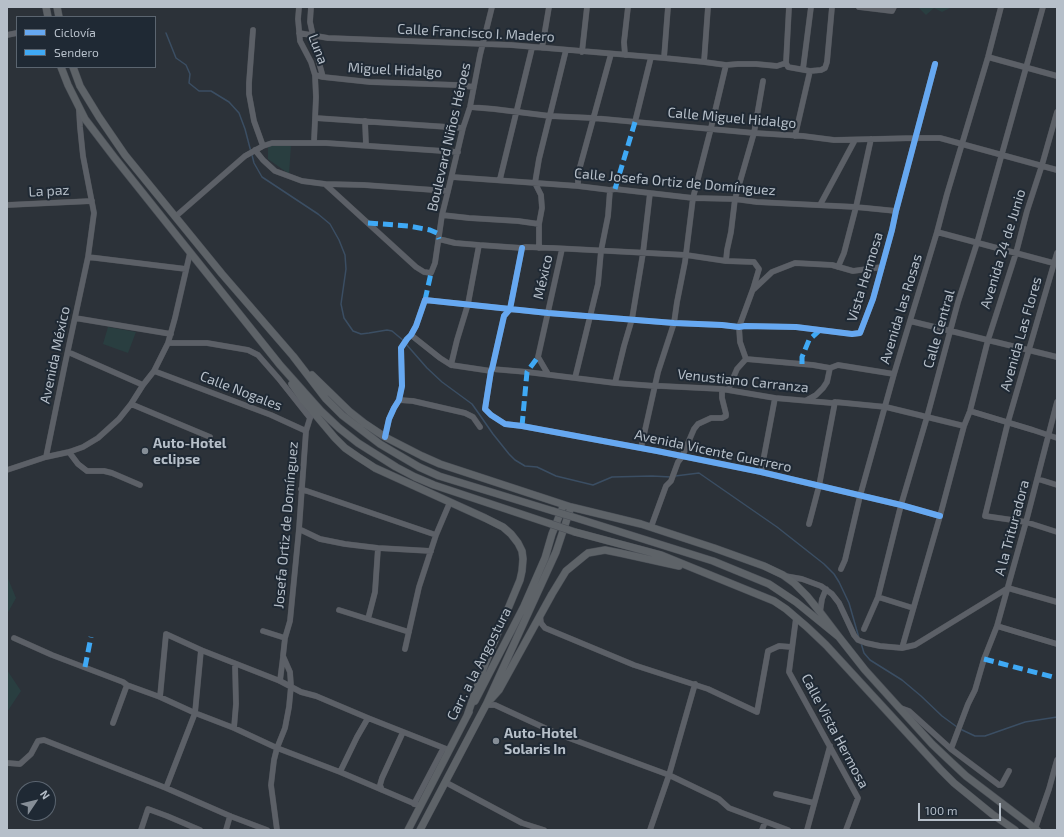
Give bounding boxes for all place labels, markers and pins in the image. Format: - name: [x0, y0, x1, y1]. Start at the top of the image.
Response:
- place label: Auto-Hotel eclipse: [153, 435, 226, 468]
- marker: Auto-Hotel eclipse: [140, 446, 150, 456]
- place label: Auto-Hotel Solaris In: [504, 725, 577, 758]
- marker: Auto-Hotel Solaris In: [491, 736, 501, 746]

